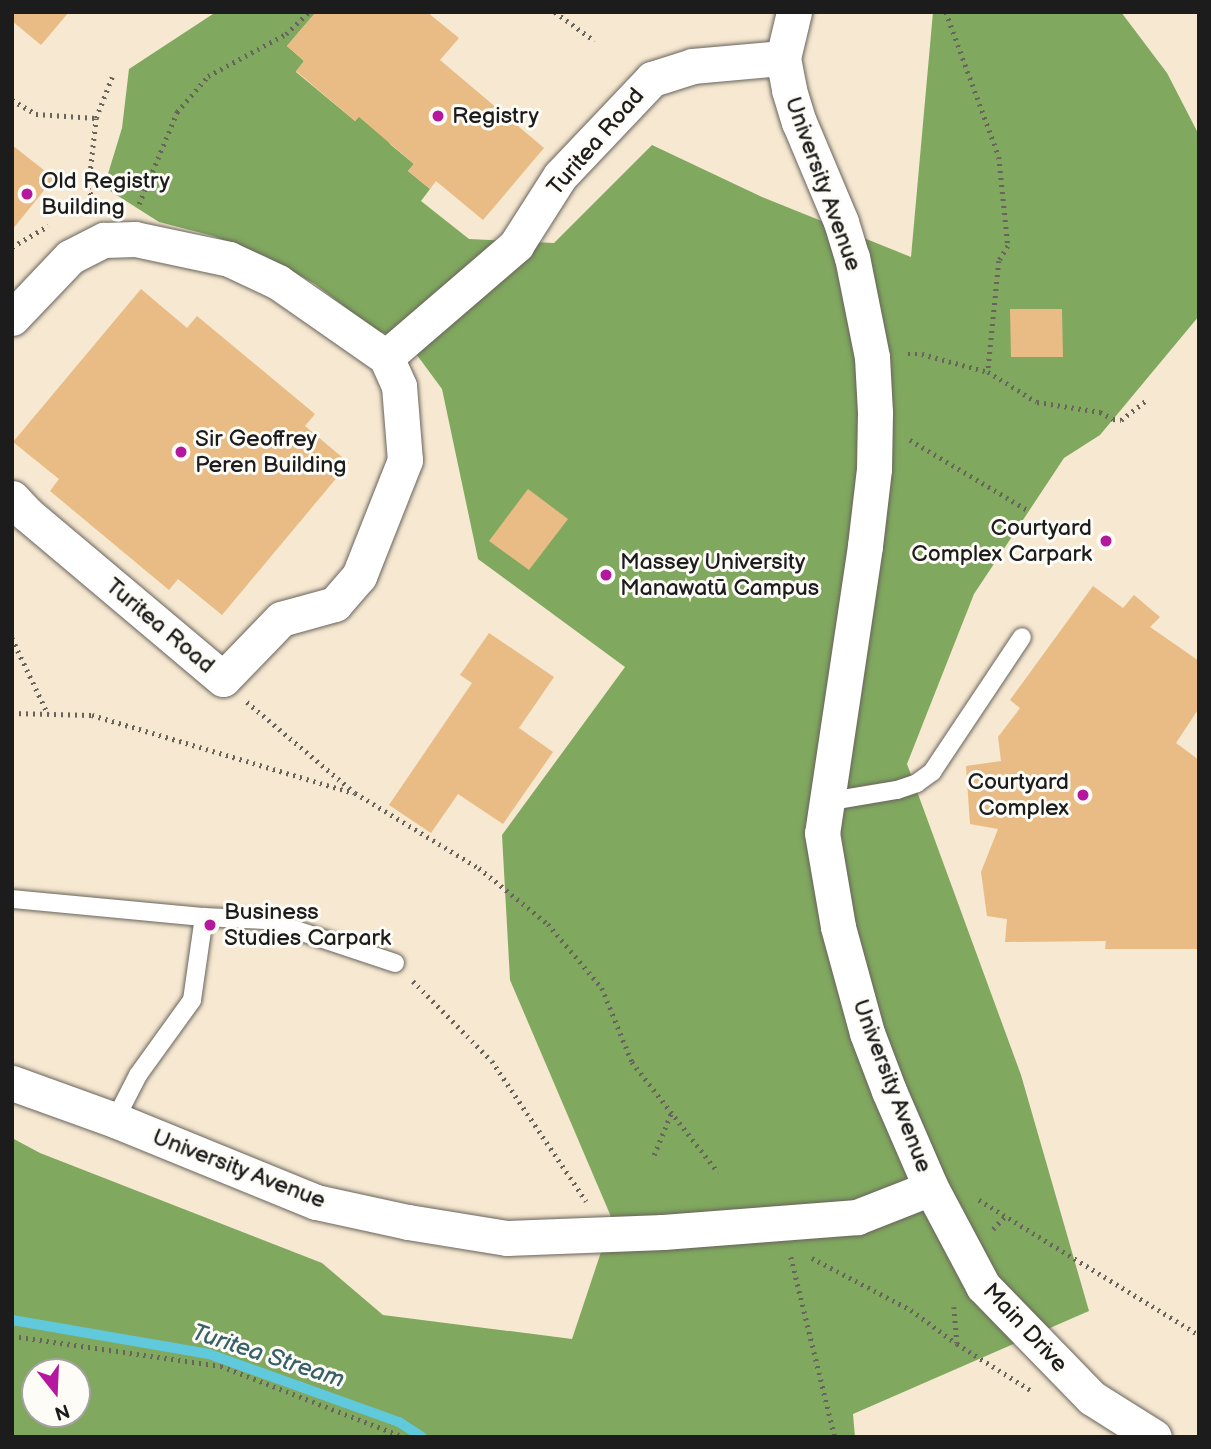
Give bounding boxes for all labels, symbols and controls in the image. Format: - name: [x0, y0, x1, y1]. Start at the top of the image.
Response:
- street label: Turitea Road: [542, 83, 650, 201]
- street label: University Avenue: [778, 92, 868, 276]
- place label: Registry: [452, 102, 539, 130]
- marker: Registry: [430, 108, 446, 124]
- place label: Old Registry Building: [41, 167, 170, 221]
- marker: Old Registry Building: [19, 186, 35, 202]
- place label: Sir Geoffrey Peren Building: [195, 425, 347, 479]
- marker: Sir Geoffrey Peren Building: [173, 444, 189, 460]
- place label: Courtyard Complex Carpark: [911, 514, 1092, 568]
- marker: Courtyard Complex Carpark: [1098, 533, 1114, 549]
- place label: Massey University Manawatū Campus: [620, 548, 819, 602]
- marker: Massey University Manawatū Campus: [598, 567, 614, 583]
- street label: Turitea Road: [100, 573, 220, 679]
- place label: Courtyard Complex: [968, 768, 1069, 822]
- marker: Courtyard Complex: [1075, 787, 1091, 803]
- place label: Business Studies Carpark: [224, 898, 391, 952]
- marker: Business Studies Carpark: [202, 917, 218, 933]
- street label: University Avenue: [846, 995, 938, 1177]
- street label: University Avenue: [148, 1123, 330, 1215]
- street label: Main Drive: [977, 1278, 1073, 1378]
- water label: Turitea Stream: [188, 1318, 348, 1394]
- north arrow: [21, 1358, 91, 1428]
- text: N: [52, 1398, 72, 1425]

